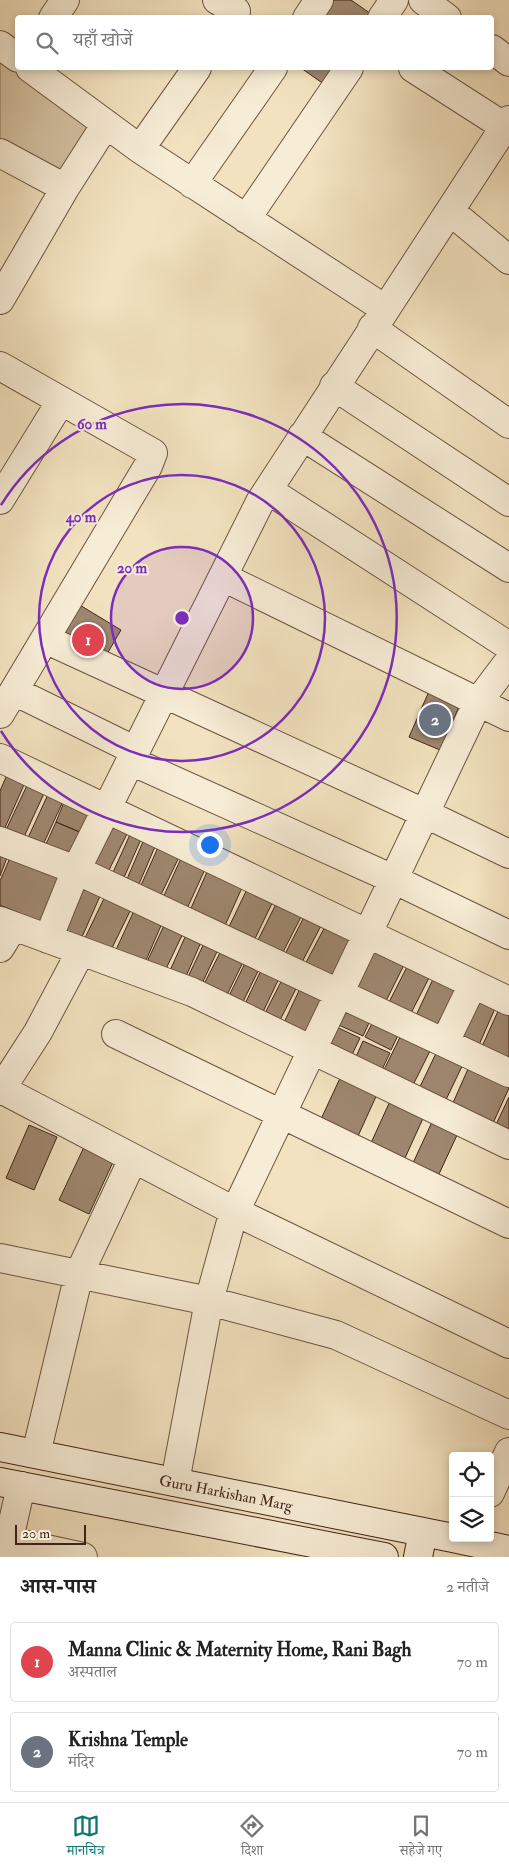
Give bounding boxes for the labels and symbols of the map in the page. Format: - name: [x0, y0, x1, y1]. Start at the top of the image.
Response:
- text: 60 m: [77, 415, 107, 434]
- text: 40 m: [65, 508, 97, 527]
- text: 20 m: [117, 559, 147, 578]
- centre of rings: [173, 609, 191, 627]
- pin: 1: [72, 621, 104, 659]
- pin: 2: [419, 701, 451, 739]
- your location: [197, 832, 223, 858]
- street label: Guru Harkishan Marg: [158, 1471, 295, 1516]
- scale bar: [15, 1522, 86, 1545]

